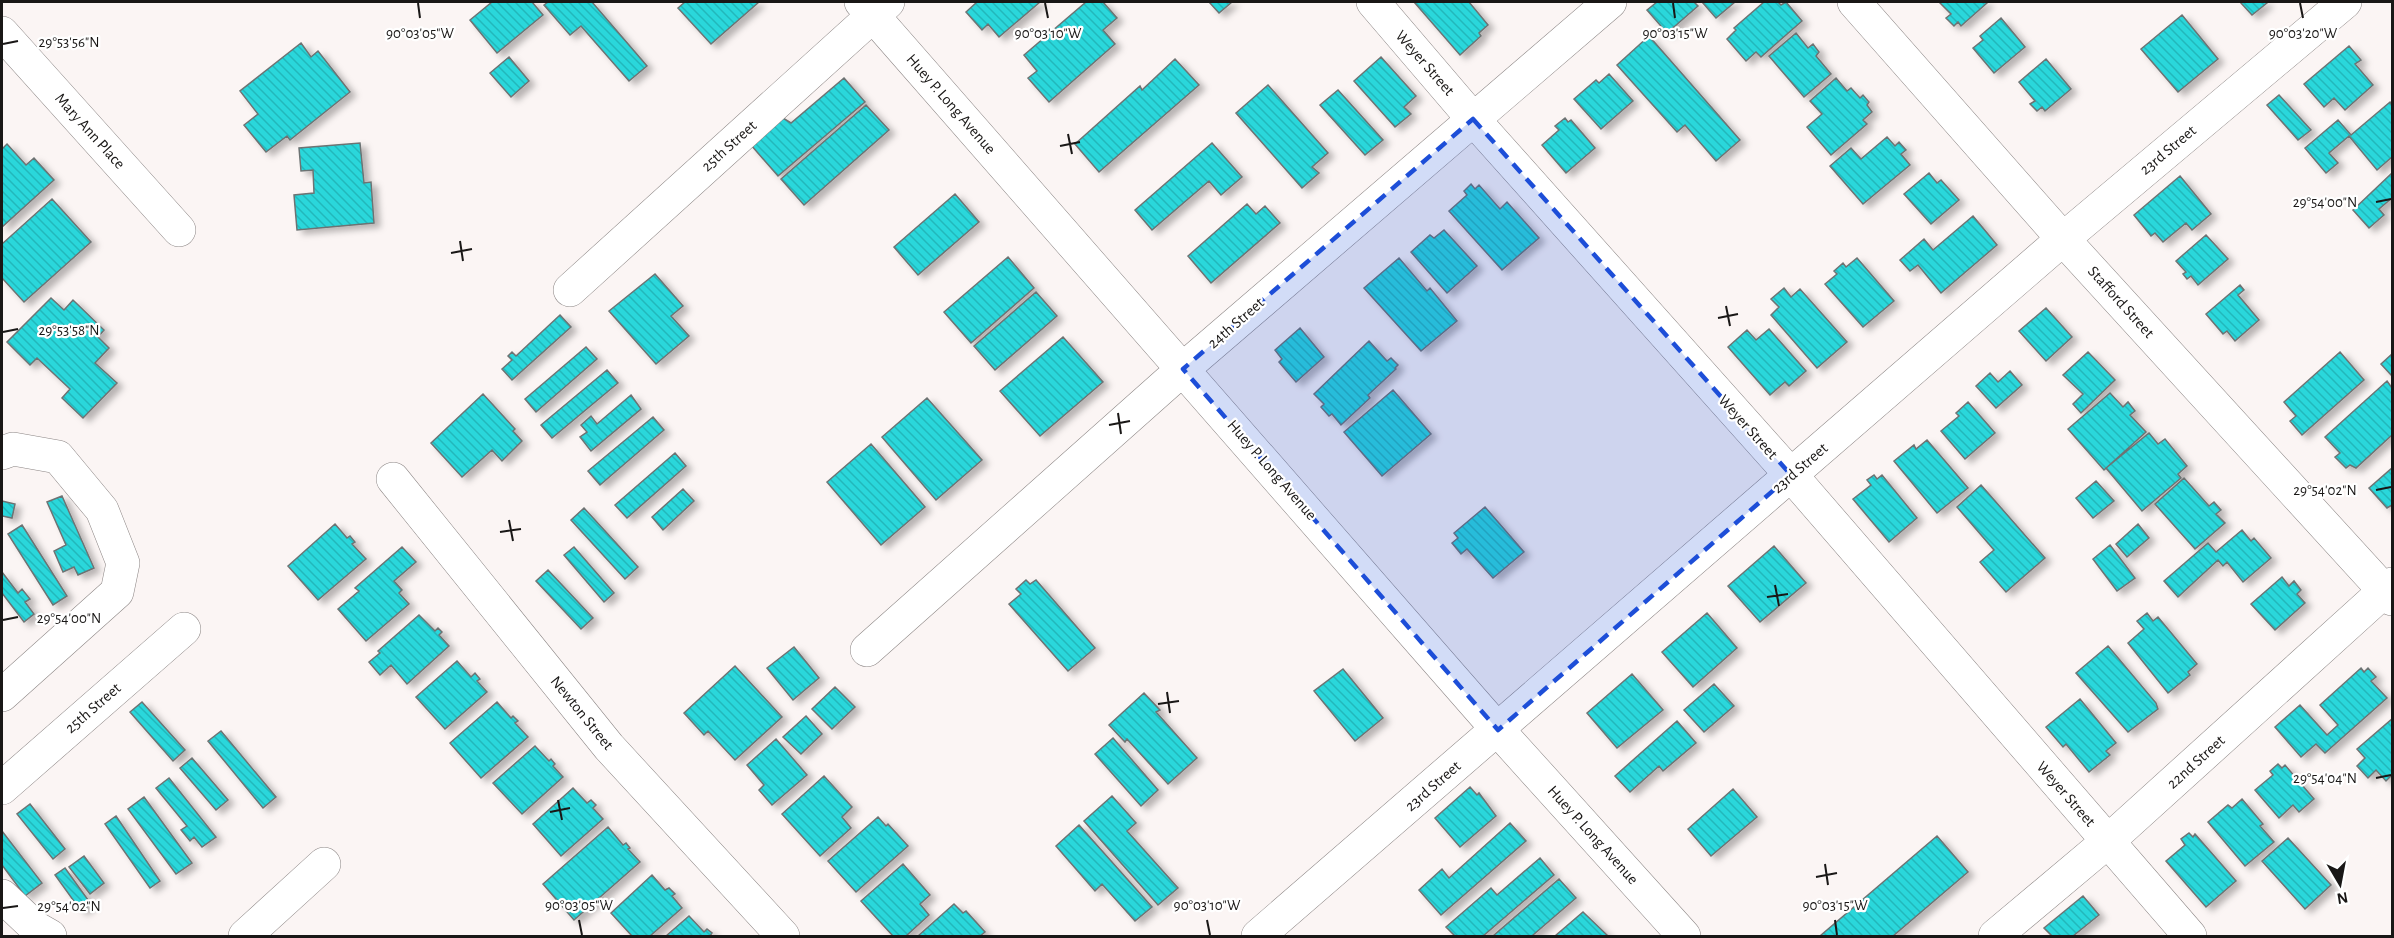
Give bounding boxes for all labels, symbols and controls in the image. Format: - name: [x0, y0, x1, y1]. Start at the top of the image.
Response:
- text: 90°03'05"W: [386, 26, 455, 41]
- text: 90°03'10"W: [1015, 26, 1082, 41]
- text: 90°03'15"W: [1642, 26, 1708, 41]
- text: 90°03'20"W: [2269, 26, 2338, 41]
- street label: Weyer Street: [1392, 27, 1457, 99]
- text: 29°53'56"N: [39, 35, 99, 50]
- street label: Huey P. Long Avenue: [903, 51, 999, 158]
- street label: Mary Ann Place: [51, 90, 128, 173]
- street label: 25th Street: [698, 117, 760, 175]
- street label: 23rd Street: [2137, 122, 2199, 178]
- text: 29°54'00"N: [2293, 195, 2357, 210]
- street label: Stafford Street: [2085, 263, 2157, 341]
- street label: 24th Street: [1205, 294, 1267, 352]
- text: 29°53'58"N: [38, 323, 100, 338]
- street label: Weyer Street: [1714, 392, 1781, 463]
- street label: Huey P. Long Avenue: [1224, 417, 1320, 524]
- street label: 23rd Street: [1769, 440, 1831, 496]
- text: 29°54'02"N: [2293, 483, 2357, 498]
- text: 29°54'00"N: [37, 611, 101, 626]
- street label: Newton Street: [547, 673, 617, 753]
- street label: 25th Street: [62, 680, 124, 736]
- street label: 22nd Street: [2164, 732, 2228, 792]
- street label: 23rd Street: [1402, 758, 1464, 814]
- street label: Weyer Street: [2033, 758, 2098, 830]
- text: 29°54'04"N: [2293, 771, 2357, 786]
- street label: Huey P. Long Avenue: [1544, 782, 1641, 888]
- north arrow: [2310, 854, 2370, 914]
- text: N: [2336, 889, 2349, 907]
- text: 90°03'05"W: [545, 898, 614, 913]
- text: 90°03'10"W: [1174, 898, 1241, 913]
- text: 90°03'15"W: [1802, 898, 1868, 913]
- text: 29°54'02"N: [37, 899, 101, 914]

